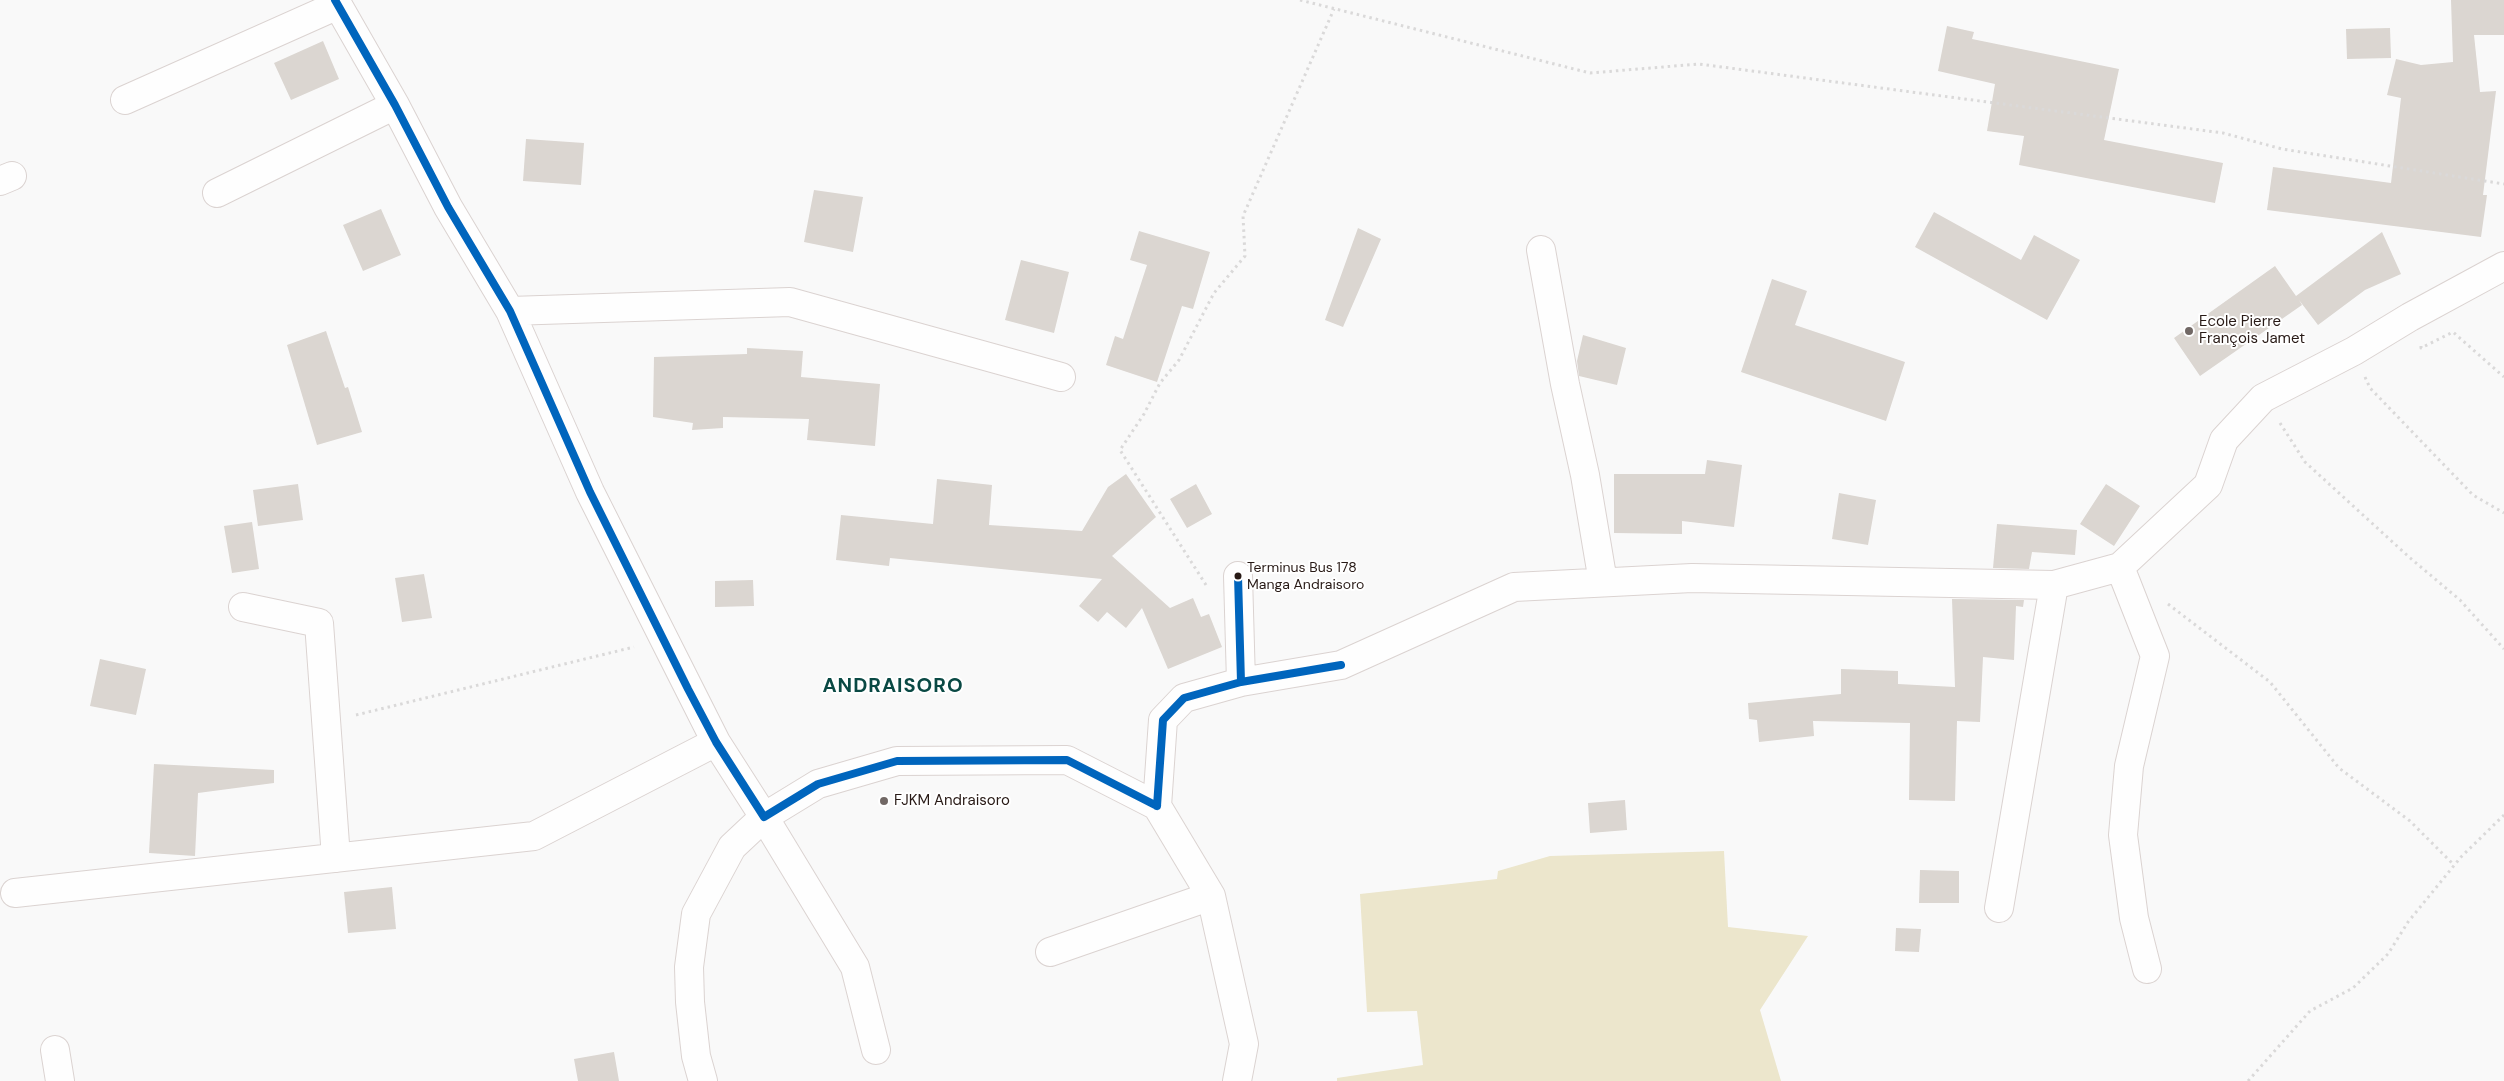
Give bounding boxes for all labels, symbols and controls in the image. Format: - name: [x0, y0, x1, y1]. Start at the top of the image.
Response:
- place label: Ecole Pierre François Jamet: [2199, 313, 2305, 348]
- marker: Ecole Pierre François Jamet: [2183, 325, 2195, 337]
- place label: Terminus Bus 178 Manga Andraisoro: [1247, 560, 1364, 592]
- marker: Terminus Bus 178 Manga Andraisoro: [1233, 571, 1243, 581]
- district label: ANDRAISORO: [821, 675, 965, 699]
- place label: FJKM Andraisoro: [894, 792, 1010, 810]
- marker: FJKM Andraisoro: [878, 795, 890, 807]

